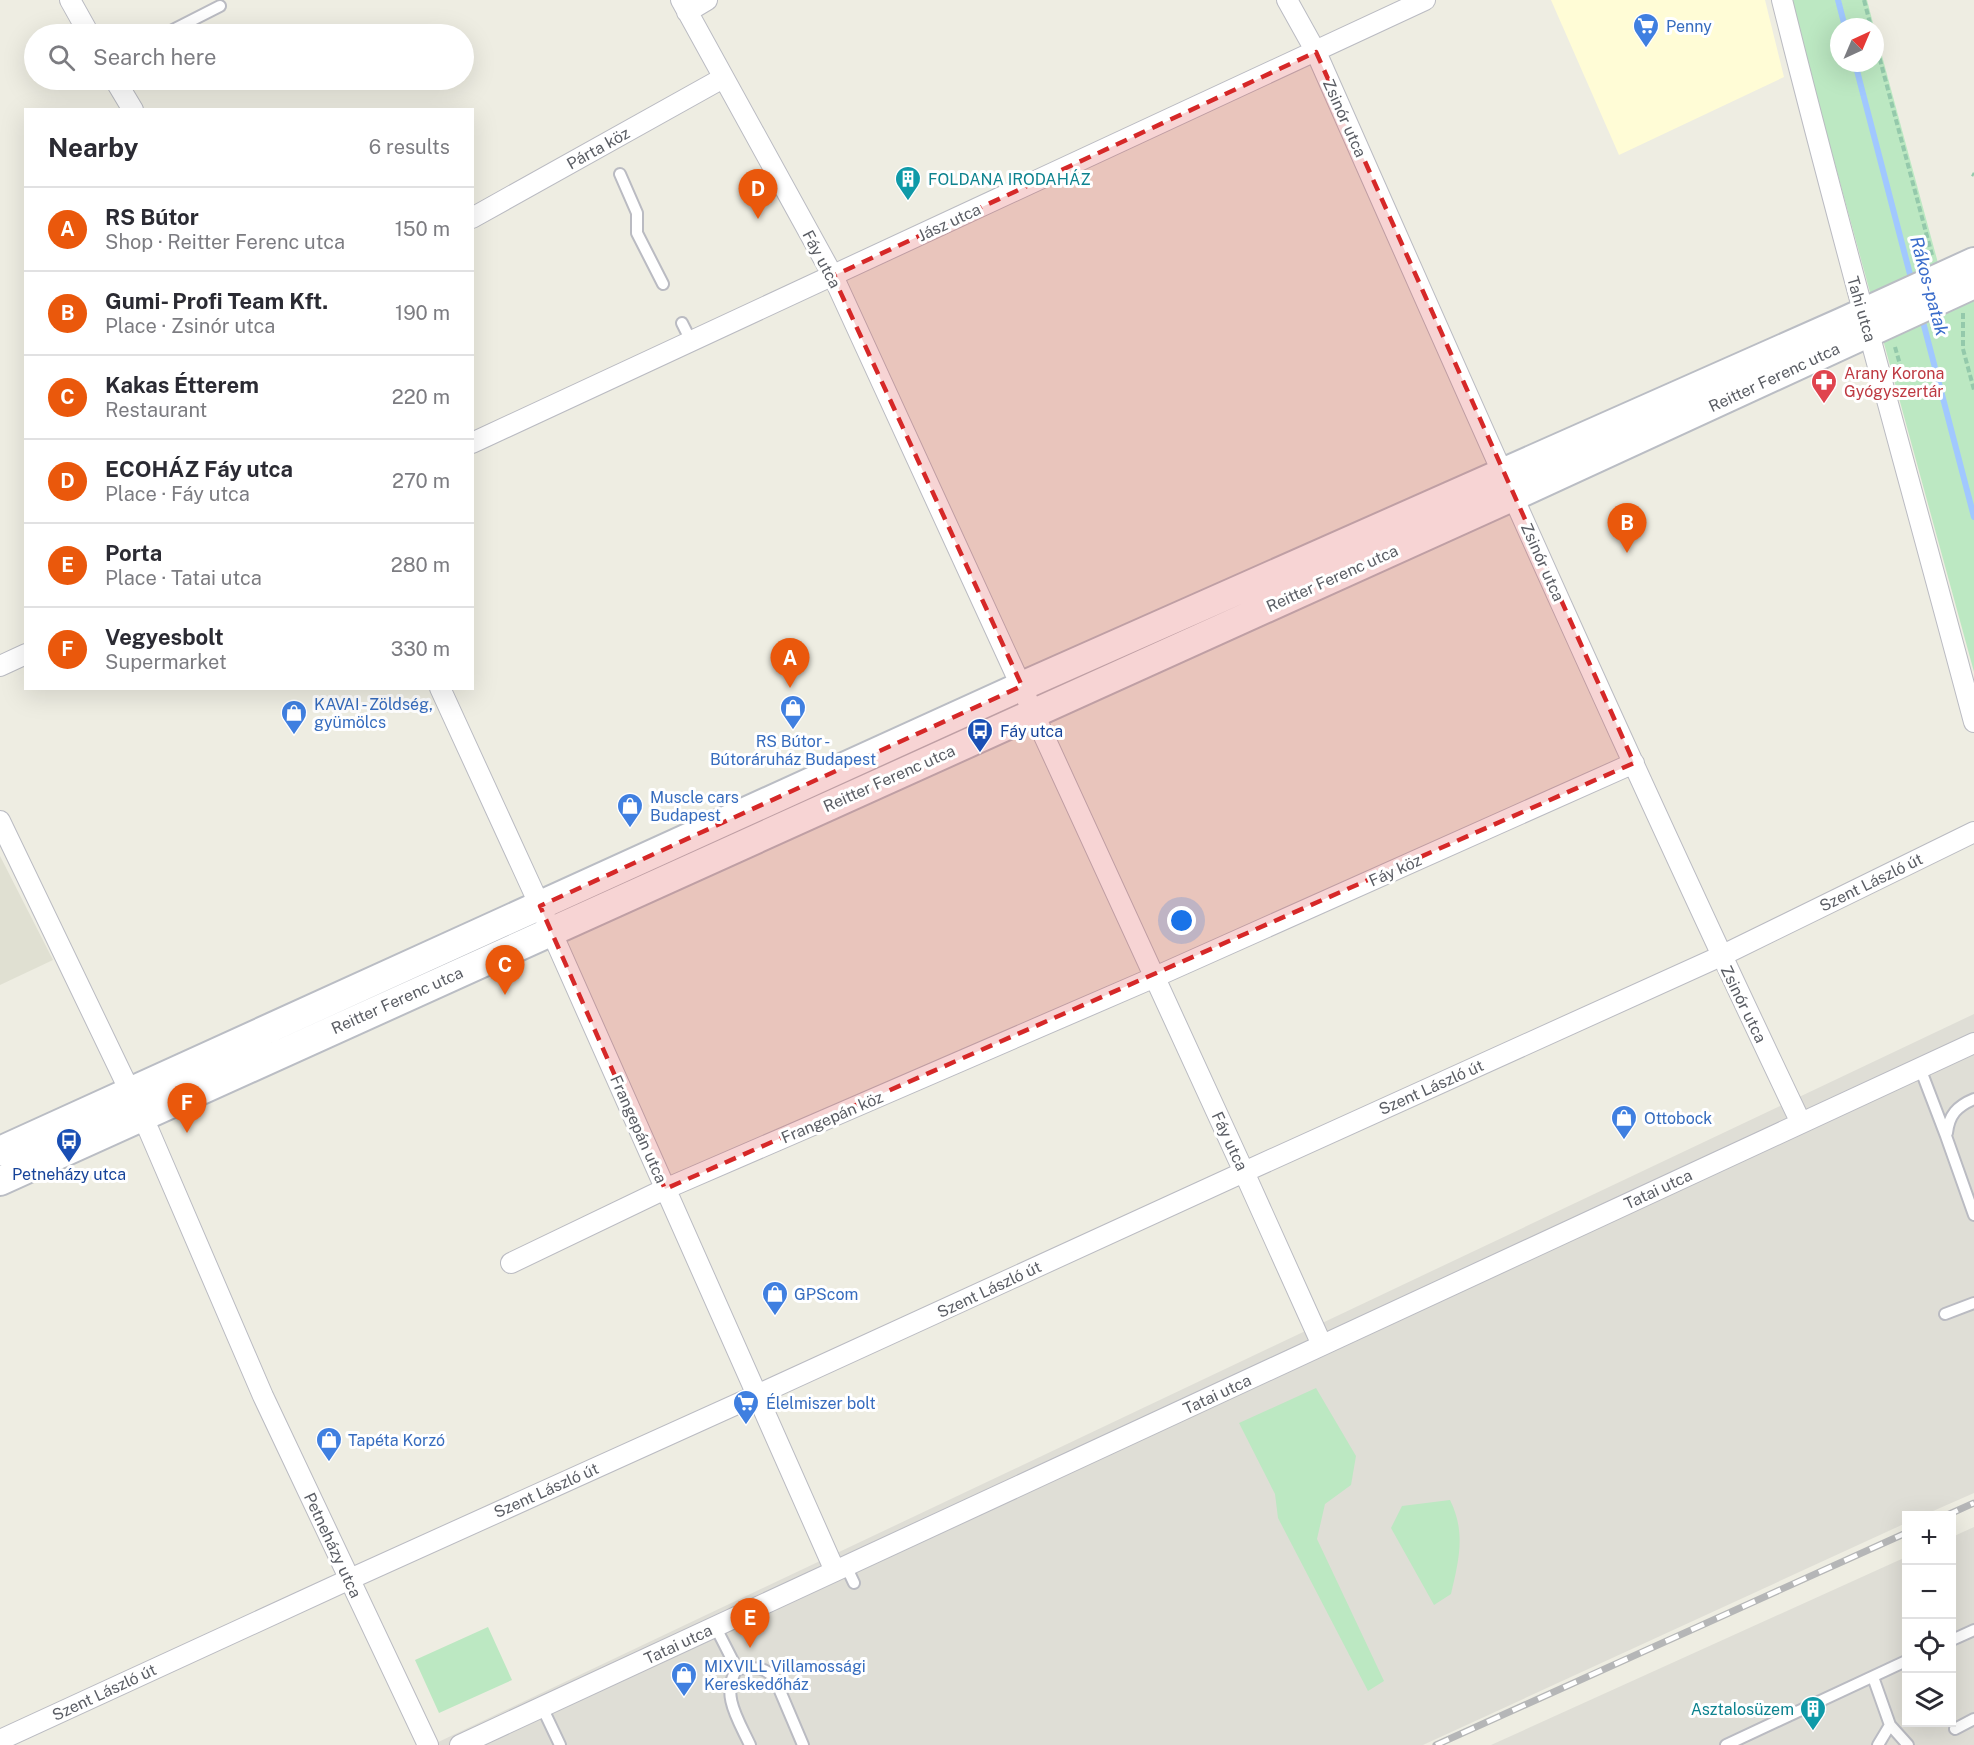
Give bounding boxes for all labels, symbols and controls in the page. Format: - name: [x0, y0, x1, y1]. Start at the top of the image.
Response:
- supermarket icon: Penny: [1631, 11, 1661, 49]
- place label: Penny: [1666, 17, 1712, 36]
- north arrow: [1830, 18, 1884, 72]
- search box: [24, 24, 474, 90]
- icon: search: [45, 41, 78, 74]
- text: Search here: [93, 44, 217, 70]
- street label: Zsinór utca: [1319, 76, 1370, 160]
- street label: Párta köz: [563, 123, 633, 173]
- text: Nearby: [48, 132, 138, 163]
- text: 6 results: [369, 135, 450, 159]
- building icon: FOLDANA IRODAHÁZ: [893, 164, 923, 202]
- place label: FOLDANA IRODAHÁZ: [928, 169, 1091, 189]
- pin: D: [738, 170, 777, 219]
- street label: Jász utca: [915, 200, 984, 245]
- text: RS Bútor: [105, 204, 199, 230]
- text: A: [60, 217, 75, 241]
- text: 150 m: [395, 217, 450, 241]
- street label: Fáy utca: [798, 227, 845, 292]
- text: Shop · Reitter Ferenc utca: [105, 230, 345, 254]
- water label: Rákos-patak: [1906, 234, 1953, 338]
- street label: Tahi utca: [1843, 274, 1880, 344]
- text: Gumi- Profi Team Kft.: [105, 288, 328, 314]
- text: B: [61, 301, 74, 325]
- text: 190 m: [395, 301, 450, 325]
- text: Place · Zsinór utca: [105, 314, 275, 338]
- street label: Reitter Ferenc utca: [1706, 339, 1843, 416]
- place label: Arany Korona Gyógyszertár: [1844, 364, 1944, 401]
- pharmacy icon: Arany Korona Gyógyszertár: [1809, 367, 1839, 405]
- text: Kakas Étterem: [105, 372, 259, 398]
- text: C: [60, 385, 75, 409]
- text: 220 m: [392, 385, 450, 409]
- text: Restaurant: [105, 398, 207, 422]
- text: ECOHÁZ Fáy utca: [105, 456, 293, 482]
- text: D: [60, 469, 75, 493]
- text: 270 m: [392, 469, 450, 493]
- text: Place · Fáy utca: [105, 482, 250, 506]
- pin: B: [1608, 504, 1646, 553]
- street label: Zsinór utca: [1517, 520, 1568, 604]
- text: Porta: [105, 540, 162, 566]
- street label: Reitter Ferenc utca: [1263, 541, 1401, 616]
- text: E: [61, 553, 74, 577]
- text: 280 m: [391, 553, 450, 577]
- text: Place · Tatai utca: [105, 566, 262, 590]
- text: Vegyesbolt: [105, 624, 224, 650]
- text: F: [61, 637, 74, 661]
- text: 330 m: [391, 637, 450, 661]
- pin: A: [770, 638, 810, 688]
- text: Supermarket: [105, 650, 227, 674]
- shop icon: RS Bútor - Bútoráruház Budapest: [778, 693, 808, 731]
- place label: KAVAI - Zöldség, gyümölcs: [314, 695, 433, 732]
- shop icon: KAVAI - Zöldség, gyümölcs: [279, 698, 309, 736]
- bus stop icon: Fáy utca: [965, 716, 995, 754]
- place label: Fáy utca: [1000, 722, 1063, 741]
- place label: RS Bútor - Bútoráruház Budapest: [710, 732, 876, 769]
- street label: Reitter Ferenc utca: [820, 741, 958, 816]
- place label: Muscle cars Budapest: [650, 788, 739, 825]
- shop icon: Muscle cars Budapest: [615, 791, 645, 829]
- street label: Szent László út: [1816, 849, 1926, 916]
- street label: Fáy köz: [1366, 850, 1425, 890]
- your location: [1167, 906, 1196, 935]
- pin: C: [486, 946, 524, 995]
- street label: Reitter Ferenc utca: [328, 963, 466, 1038]
- street label: Zsinór utca: [1717, 963, 1770, 1046]
- street label: Szent László út: [1376, 1056, 1486, 1119]
- street label: Frangepán utca: [606, 1072, 671, 1186]
- pin: F: [168, 1084, 207, 1133]
- street label: Frangepán köz: [778, 1087, 886, 1147]
- shop icon: Ottobock: [1609, 1103, 1639, 1141]
- street label: Fáy utca: [1208, 1109, 1251, 1174]
- place label: Ottobock: [1644, 1109, 1712, 1128]
- bus stop icon: Petneházy utca: [54, 1126, 84, 1164]
- place label: Petneházy utca: [12, 1165, 126, 1184]
- street label: Tatai utca: [1621, 1165, 1695, 1213]
- street label: Szent László út: [934, 1257, 1044, 1322]
- shop icon: GPScom: [760, 1279, 790, 1317]
- place label: GPScom: [794, 1285, 858, 1304]
- street label: Tatai utca: [1180, 1370, 1254, 1418]
- supermarket icon: Élelmiszer bolt: [731, 1388, 761, 1426]
- place label: Élelmiszer bolt: [766, 1393, 876, 1413]
- shop icon: Tapéta Korzó: [314, 1425, 344, 1463]
- place label: Tapéta Korzó: [348, 1431, 445, 1450]
- street label: Szent László út: [491, 1459, 601, 1522]
- street label: Petneházy utca: [300, 1490, 365, 1601]
- map controls: [1902, 1511, 1956, 1727]
- button: +: [1902, 1511, 1956, 1565]
- button: −: [1902, 1565, 1956, 1619]
- pin: E: [730, 1598, 770, 1648]
- button: locate: [1902, 1619, 1956, 1673]
- street label: Tatai utca: [641, 1620, 715, 1668]
- place label: MIXVILL Villamossági Kereskedőház: [704, 1657, 866, 1694]
- street label: Szent László út: [49, 1660, 159, 1725]
- shop icon: MIXVILL Villamossági Kereskedőház: [669, 1660, 699, 1698]
- button: layers: [1902, 1673, 1956, 1727]
- building icon: Asztalosüzem: [1798, 1694, 1828, 1732]
- place label: Asztalosüzem: [1691, 1700, 1794, 1719]

